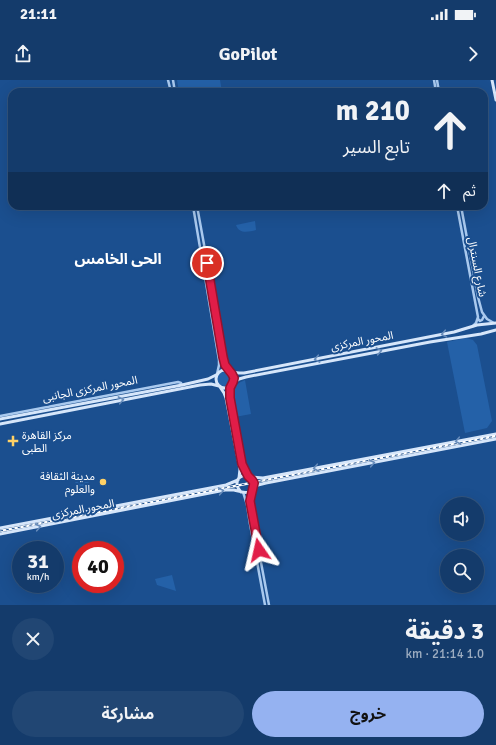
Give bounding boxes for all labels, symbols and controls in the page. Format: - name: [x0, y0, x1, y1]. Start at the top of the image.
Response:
- text: 21:11: [20, 5, 57, 23]
- icon: share: [12, 43, 34, 65]
- text: GoPilot: [219, 43, 277, 65]
- icon: forward: [462, 43, 484, 65]
- text: 210 m: [336, 94, 410, 128]
- icon: ahead: [424, 104, 476, 156]
- text: تابع السير: [343, 136, 410, 158]
- icon: ahead: [433, 180, 455, 202]
- text: ثم: [463, 182, 476, 200]
- street label: شارع السنترال: [464, 236, 489, 299]
- pin: [190, 246, 224, 280]
- district label: الحى الخامس: [74, 250, 162, 268]
- icon: arrive: [196, 252, 218, 274]
- street label: المحور المركزى: [330, 329, 394, 353]
- one-way arrow: [441, 330, 448, 338]
- one-way arrow: [376, 348, 382, 356]
- one-way arrow: [314, 354, 320, 362]
- street label: المحور المركزى الجانبى: [41, 373, 139, 405]
- one-way arrow: [118, 397, 124, 405]
- place label: مركز القاهرة الطبى: [22, 429, 72, 455]
- marker: مركز القاهرة الطبى: [7, 435, 19, 447]
- one-way arrow: [454, 437, 461, 445]
- one-way arrow: [369, 459, 376, 467]
- one-way arrow: [313, 463, 319, 472]
- place label: مدينة الثقافة والعلوم: [40, 470, 95, 497]
- marker: مدينة الثقافة والعلوم: [98, 477, 108, 487]
- one-way arrow: [218, 487, 224, 496]
- street label: المحور المركزى: [51, 497, 115, 521]
- map controls: [440, 497, 484, 593]
- button: sound: [440, 497, 484, 541]
- one-way arrow: [35, 523, 41, 531]
- position arrow: [238, 529, 280, 571]
- speed limit sign: 40: [72, 541, 124, 593]
- text: 31: [27, 549, 49, 574]
- button: search: [440, 549, 484, 593]
- text: km/h: [27, 571, 49, 583]
- text: 3 دقيقة: [405, 616, 484, 646]
- button: close: [12, 618, 54, 660]
- text: 1.0 km · 21:14: [406, 646, 484, 662]
- button: مشاركة: [12, 691, 244, 737]
- button: خروج: [252, 691, 484, 737]

